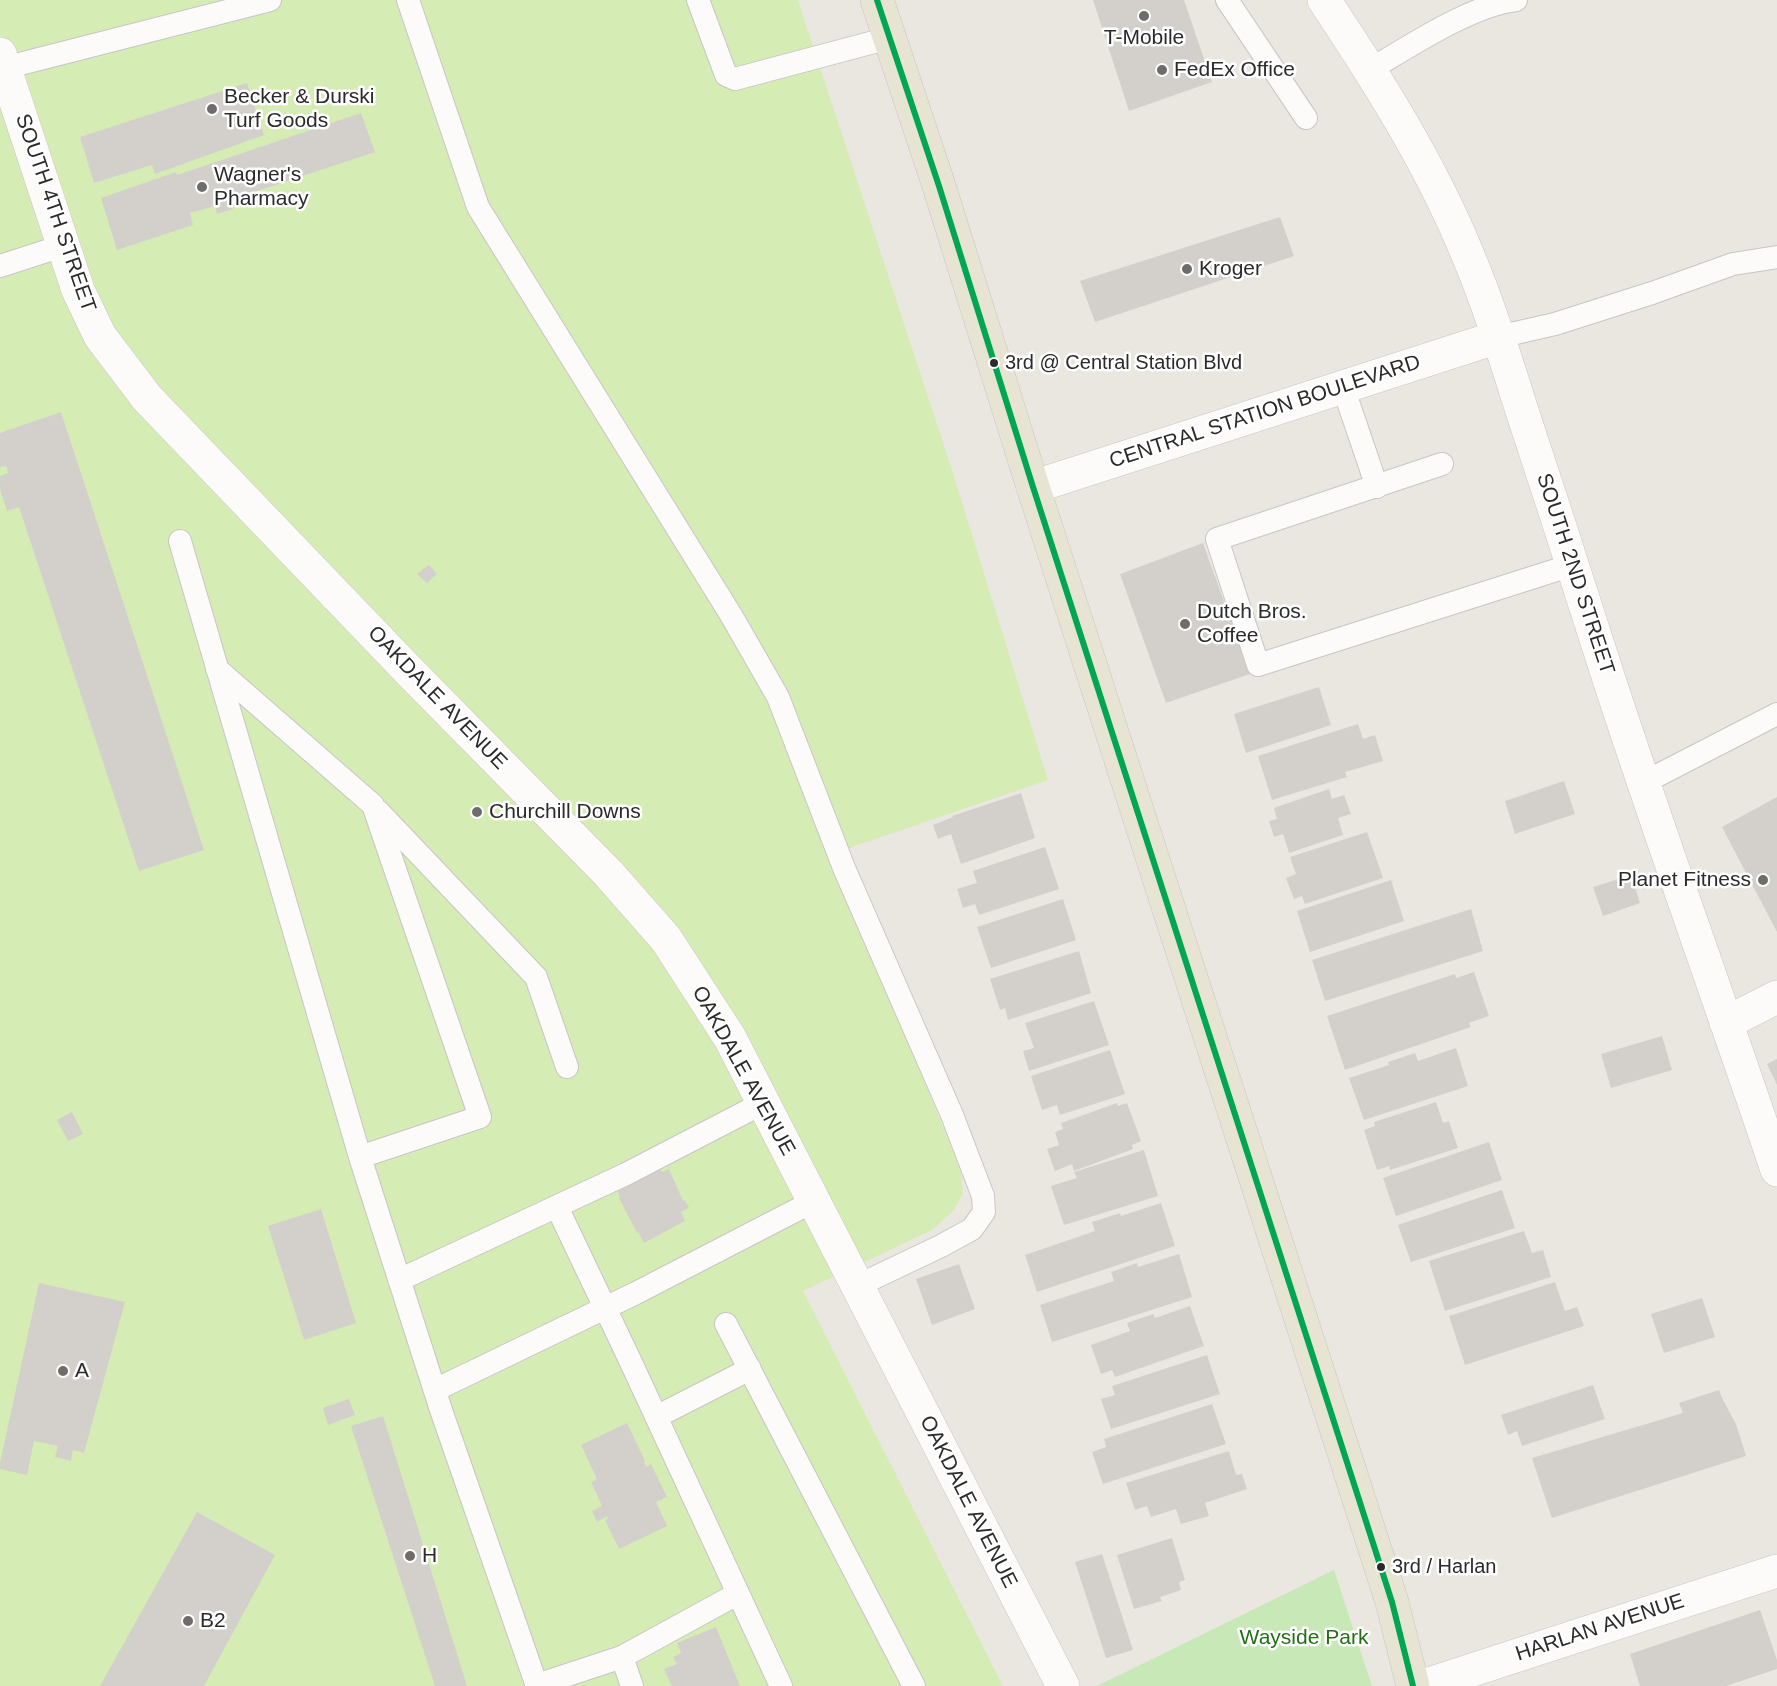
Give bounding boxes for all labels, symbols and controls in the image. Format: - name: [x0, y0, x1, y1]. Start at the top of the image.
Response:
- marker: T-Mobile: [1137, 9, 1151, 23]
- place label: T-Mobile: [1104, 25, 1184, 51]
- place label: FedEx Office: [1174, 57, 1295, 83]
- marker: FedEx Office: [1155, 63, 1169, 77]
- place label: Becker & Durski Turf Goods: [224, 84, 375, 134]
- marker: Becker & Durski Turf Goods: [205, 102, 219, 116]
- street label: SOUTH 4TH STREET: [9, 111, 101, 315]
- place label: Wagner's Pharmacy: [214, 162, 309, 212]
- marker: Wagner's Pharmacy: [195, 180, 209, 194]
- place label: Kroger: [1199, 256, 1262, 282]
- marker: Kroger: [1180, 262, 1194, 276]
- street label: CENTRAL STATION BOULEVARD: [1106, 350, 1424, 474]
- place label: 3rd @ Central Station Blvd: [1005, 351, 1242, 375]
- marker: 3rd @ Central Station Blvd: [988, 357, 1000, 369]
- street label: SOUTH 2ND STREET: [1531, 470, 1619, 678]
- place label: Dutch Bros. Coffee: [1197, 599, 1307, 649]
- marker: Dutch Bros. Coffee: [1178, 617, 1192, 631]
- street label: OAKDALE AVENUE: [362, 621, 512, 775]
- place label: Churchill Downs: [489, 799, 641, 825]
- marker: Churchill Downs: [470, 805, 484, 819]
- place label: Planet Fitness: [1618, 867, 1751, 893]
- marker: Planet Fitness: [1756, 873, 1770, 887]
- street label: OAKDALE AVENUE: [686, 982, 800, 1160]
- place label: A: [75, 1358, 89, 1384]
- marker: A: [56, 1364, 70, 1378]
- street label: OAKDALE AVENUE: [914, 1412, 1022, 1592]
- place label: H: [422, 1543, 437, 1569]
- marker: H: [403, 1549, 417, 1563]
- place label: 3rd / Harlan: [1392, 1555, 1496, 1579]
- marker: 3rd / Harlan: [1375, 1561, 1387, 1573]
- street label: HARLAN AVENUE: [1512, 1589, 1688, 1667]
- place label: B2: [200, 1608, 226, 1634]
- marker: B2: [181, 1614, 195, 1628]
- park label: Wayside Park: [1240, 1625, 1368, 1651]

